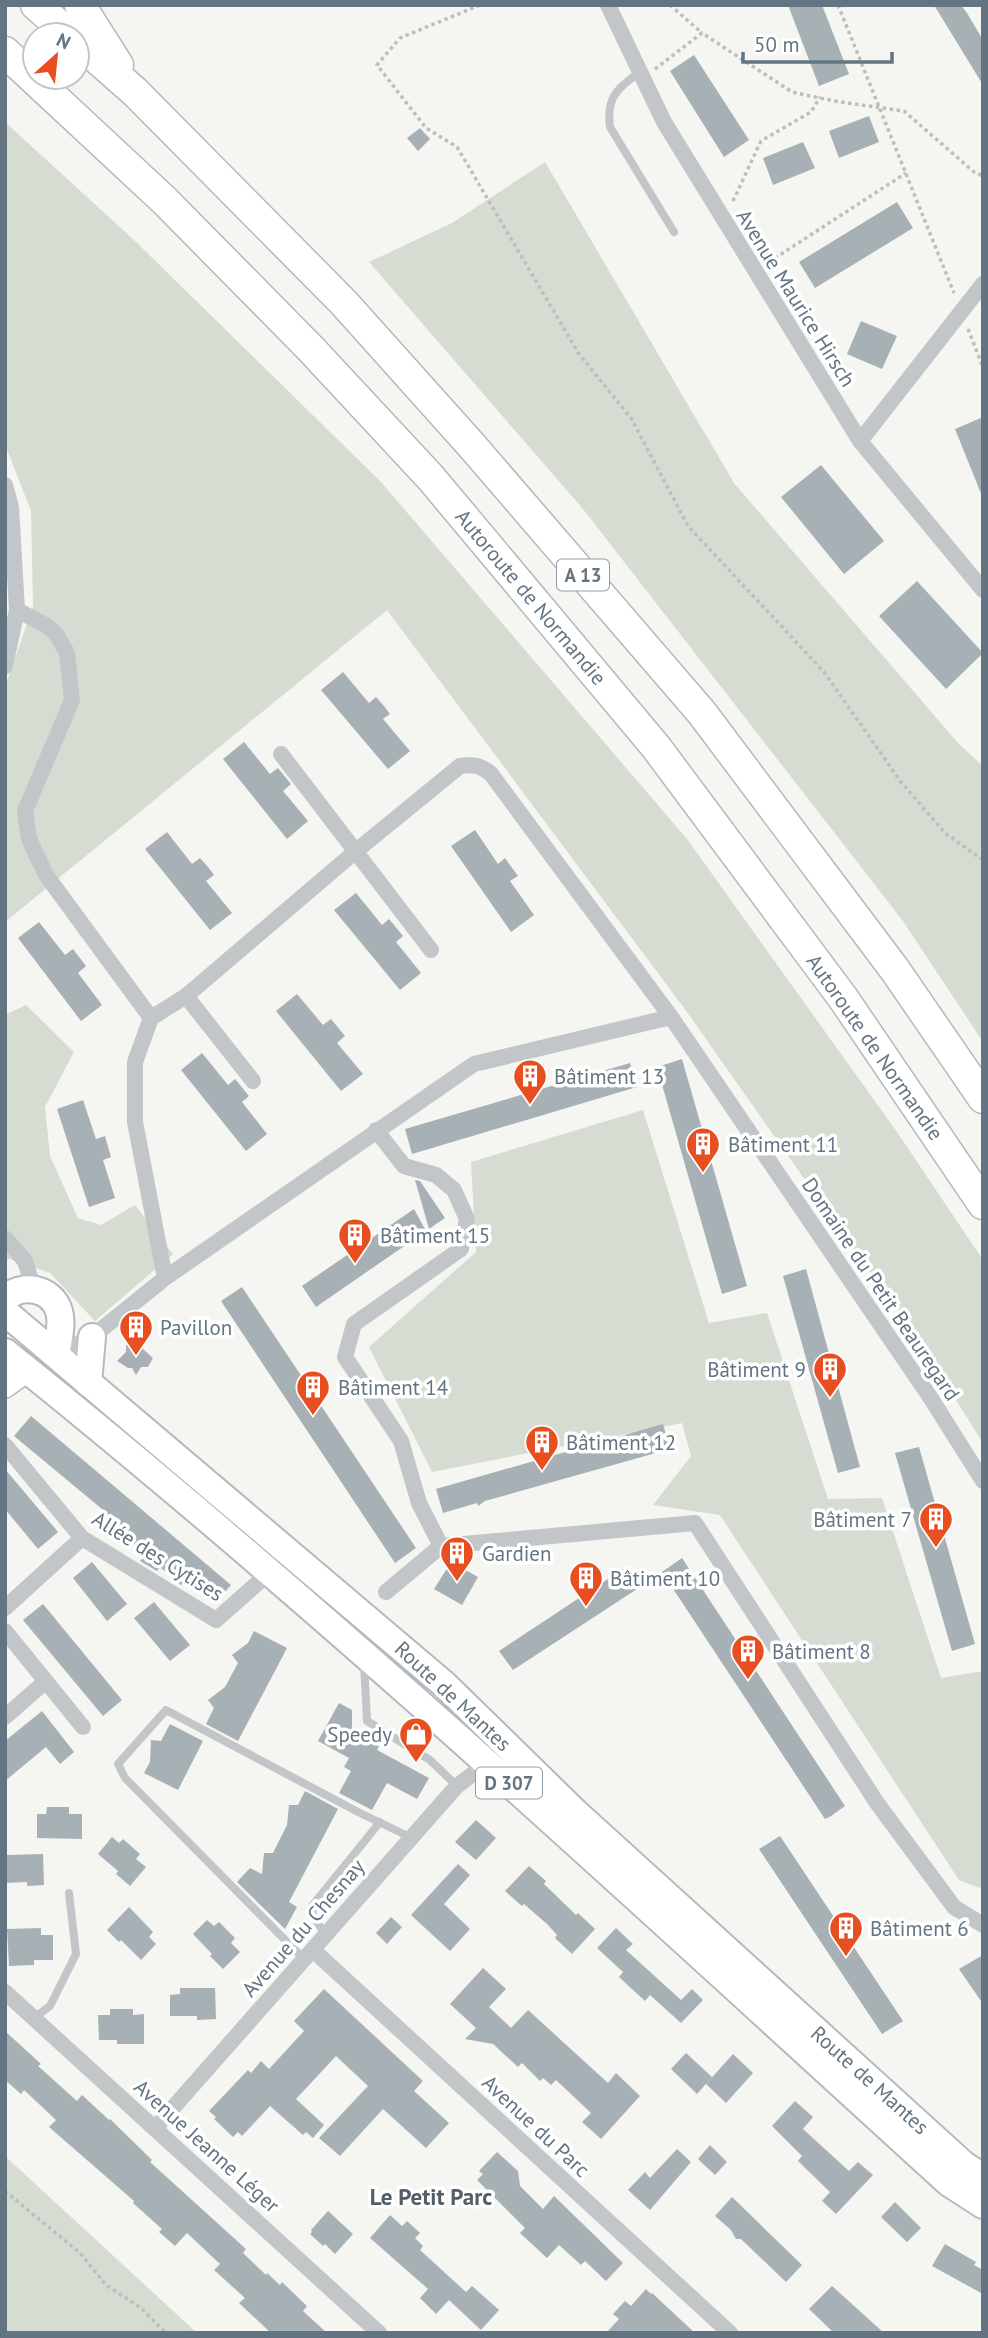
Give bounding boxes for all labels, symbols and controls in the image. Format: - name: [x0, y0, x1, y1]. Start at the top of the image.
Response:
- north arrow: [21, 21, 91, 91]
- scale bar: [743, 21, 892, 65]
- text: N: [53, 27, 75, 54]
- text: 50 m: [754, 31, 800, 58]
- street label: Avenue Maurice Hirsch: [730, 204, 862, 392]
- street label: Autoroute de Normandie: [450, 504, 612, 690]
- road number: A 13: [557, 560, 609, 590]
- street label: Autoroute de Normandie: [800, 949, 950, 1145]
- building icon: Bâtiment 13: [511, 1057, 549, 1106]
- place label: Bâtiment 13: [554, 1063, 664, 1090]
- building icon: Bâtiment 11: [684, 1125, 722, 1174]
- place label: Bâtiment 11: [728, 1131, 838, 1158]
- street label: Domaine du Petit Beauregard: [796, 1172, 966, 1406]
- building icon: Bâtiment 15: [336, 1216, 374, 1265]
- place label: Bâtiment 15: [380, 1222, 490, 1249]
- building icon: Pavillon: [117, 1308, 155, 1357]
- place label: Pavillon: [160, 1314, 232, 1341]
- building icon: Bâtiment 9: [811, 1350, 849, 1399]
- place label: Bâtiment 9: [707, 1356, 806, 1383]
- building icon: Bâtiment 14: [294, 1368, 332, 1417]
- place label: Bâtiment 14: [338, 1374, 448, 1401]
- building icon: Bâtiment 12: [523, 1423, 561, 1472]
- place label: Bâtiment 12: [566, 1429, 676, 1456]
- building icon: Bâtiment 7: [917, 1500, 955, 1549]
- street label: Allée des Cytises: [87, 1505, 229, 1607]
- place label: Bâtiment 7: [813, 1506, 912, 1533]
- building icon: Gardien: [438, 1534, 476, 1583]
- place label: Gardien: [482, 1540, 552, 1567]
- building icon: Bâtiment 10: [567, 1559, 605, 1608]
- place label: Bâtiment 10: [610, 1565, 720, 1592]
- building icon: Bâtiment 8: [729, 1632, 767, 1681]
- street label: Route de Mantes: [389, 1635, 517, 1757]
- place label: Bâtiment 8: [772, 1638, 871, 1665]
- shop icon: Speedy: [397, 1715, 435, 1764]
- place label: Speedy: [327, 1721, 392, 1748]
- road number: D 307: [476, 1768, 542, 1798]
- street label: Avenue du Chesnay: [236, 1853, 370, 2003]
- building icon: Bâtiment 6: [827, 1909, 865, 1958]
- place label: Bâtiment 6: [870, 1915, 969, 1942]
- street label: Route de Mantes: [805, 2020, 935, 2140]
- street label: Avenue du Parc: [477, 2069, 595, 2183]
- street label: Avenue Jeanne Léger: [129, 2073, 285, 2219]
- district label: Le Petit Parc: [370, 2182, 492, 2211]

